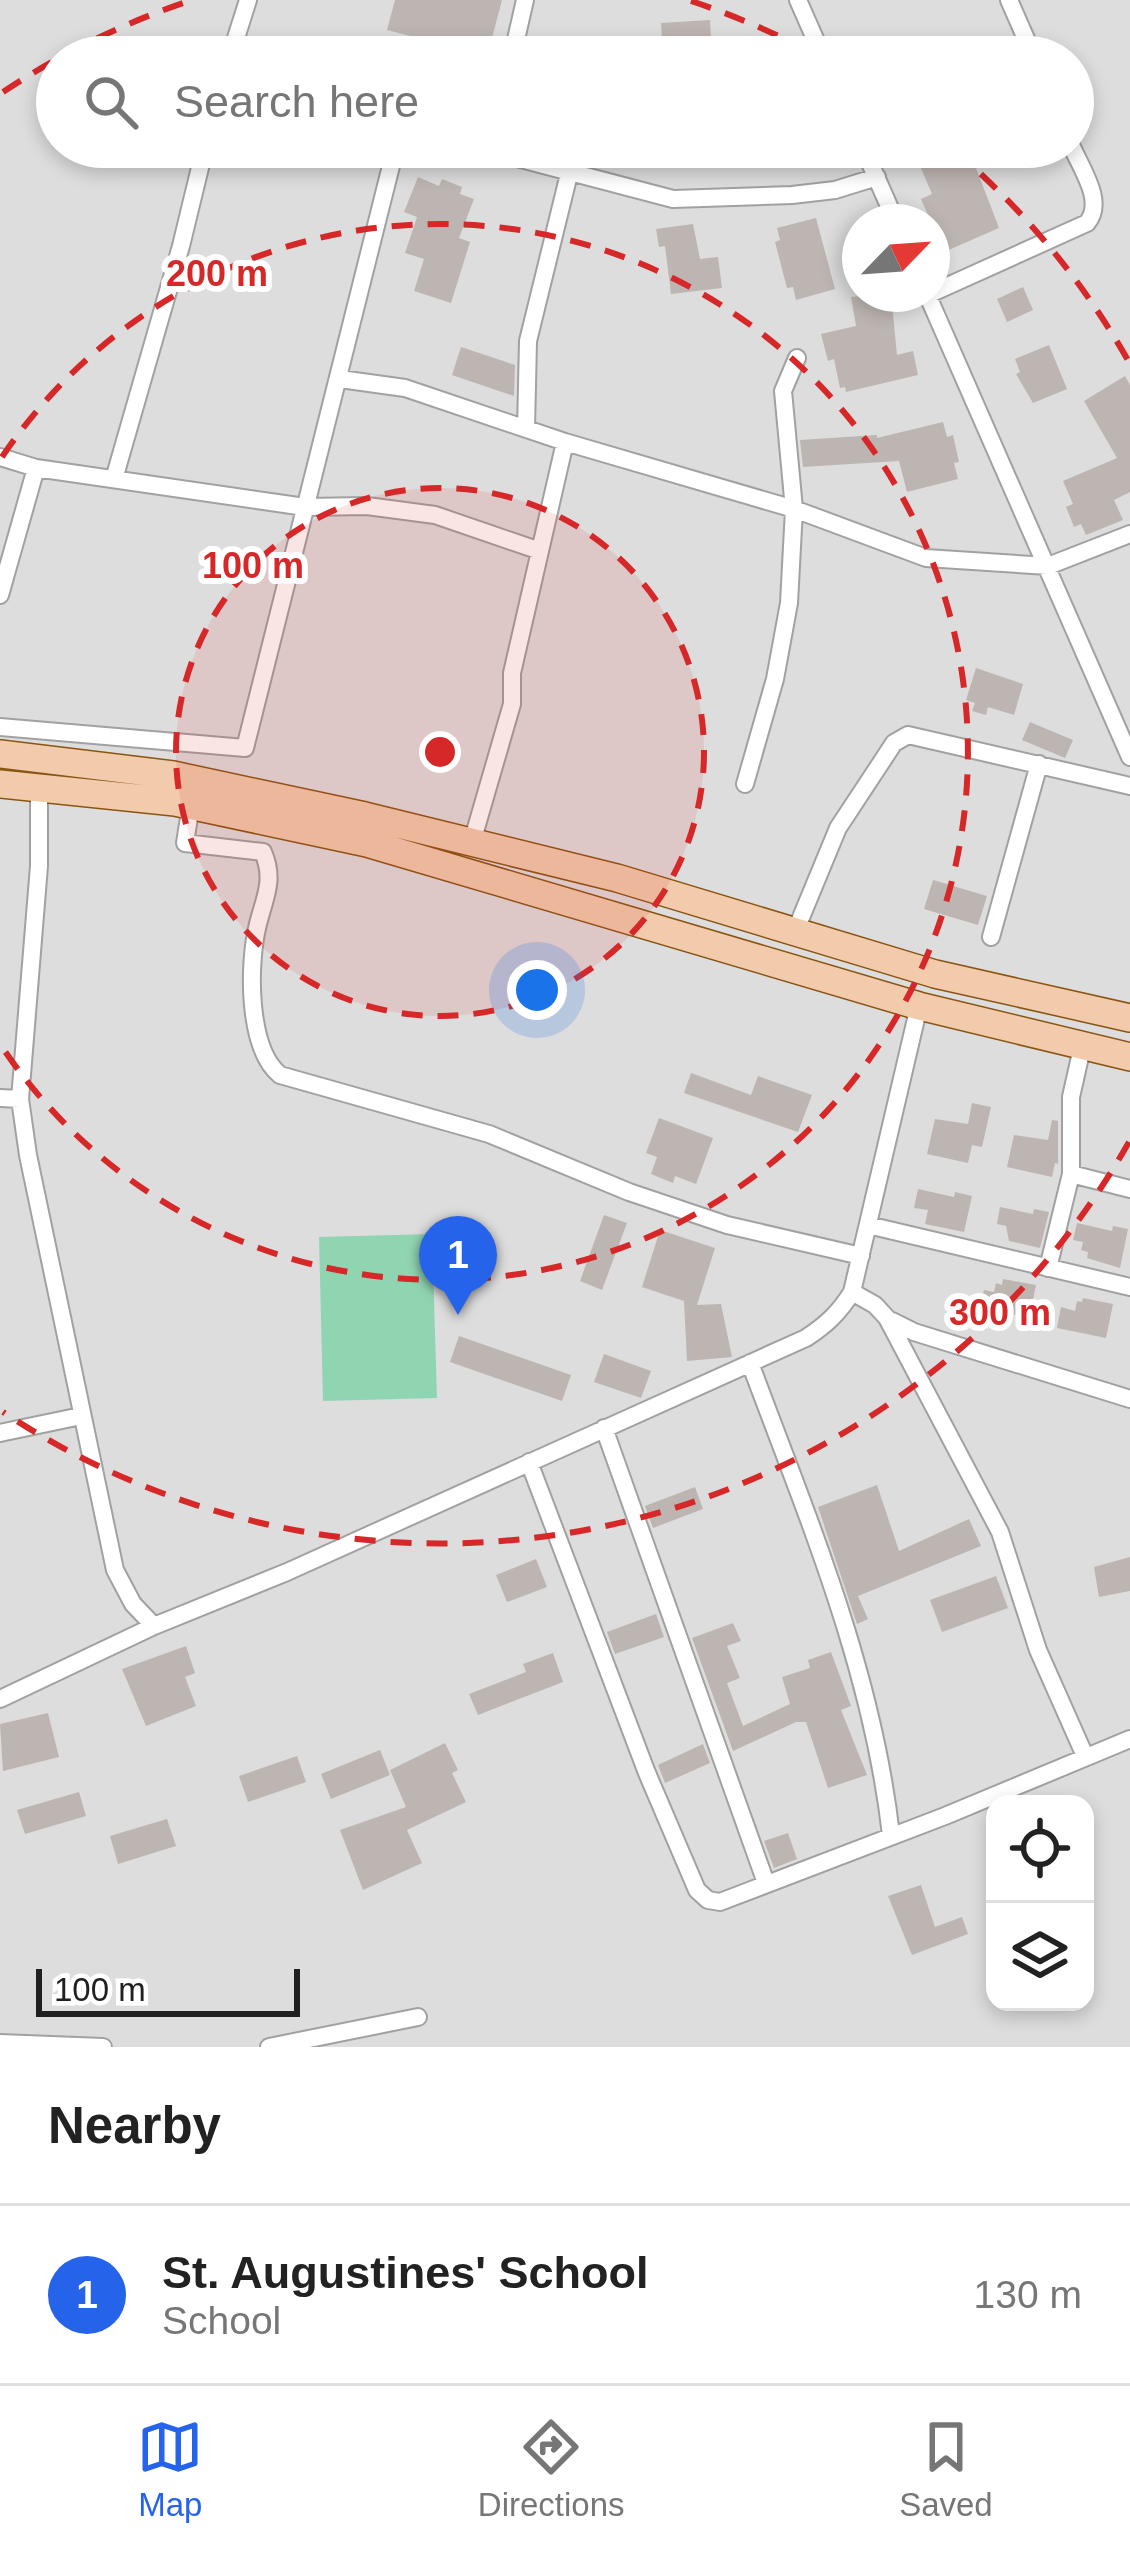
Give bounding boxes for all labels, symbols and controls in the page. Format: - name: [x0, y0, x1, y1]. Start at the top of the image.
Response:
- search box: [36, 36, 1094, 168]
- icon: search: [78, 69, 144, 135]
- text: Search here: [174, 76, 419, 127]
- north arrow: [842, 204, 950, 312]
- text: 200 m: [166, 253, 268, 294]
- text: 100 m: [202, 545, 304, 586]
- centre of rings: [419, 731, 461, 773]
- your location: [507, 960, 567, 1020]
- pin: 1: [419, 1216, 497, 1315]
- text: 300 m: [949, 1292, 1051, 1333]
- map controls: [986, 1795, 1094, 2011]
- button: locate: [986, 1795, 1094, 1903]
- button: layers: [986, 1903, 1094, 2011]
- scale bar: [36, 1963, 300, 2016]
- text: 100 m: [54, 1971, 146, 2008]
- text: Nearby: [48, 2097, 221, 2154]
- text: St. Augustines' School: [162, 2247, 649, 2298]
- text: 1: [76, 2273, 98, 2316]
- text: 130 m: [974, 2273, 1082, 2316]
- text: School: [162, 2299, 281, 2342]
- tab: Map: [137, 2414, 203, 2524]
- tab: Directions: [478, 2414, 625, 2524]
- tab: Saved: [899, 2414, 993, 2524]

